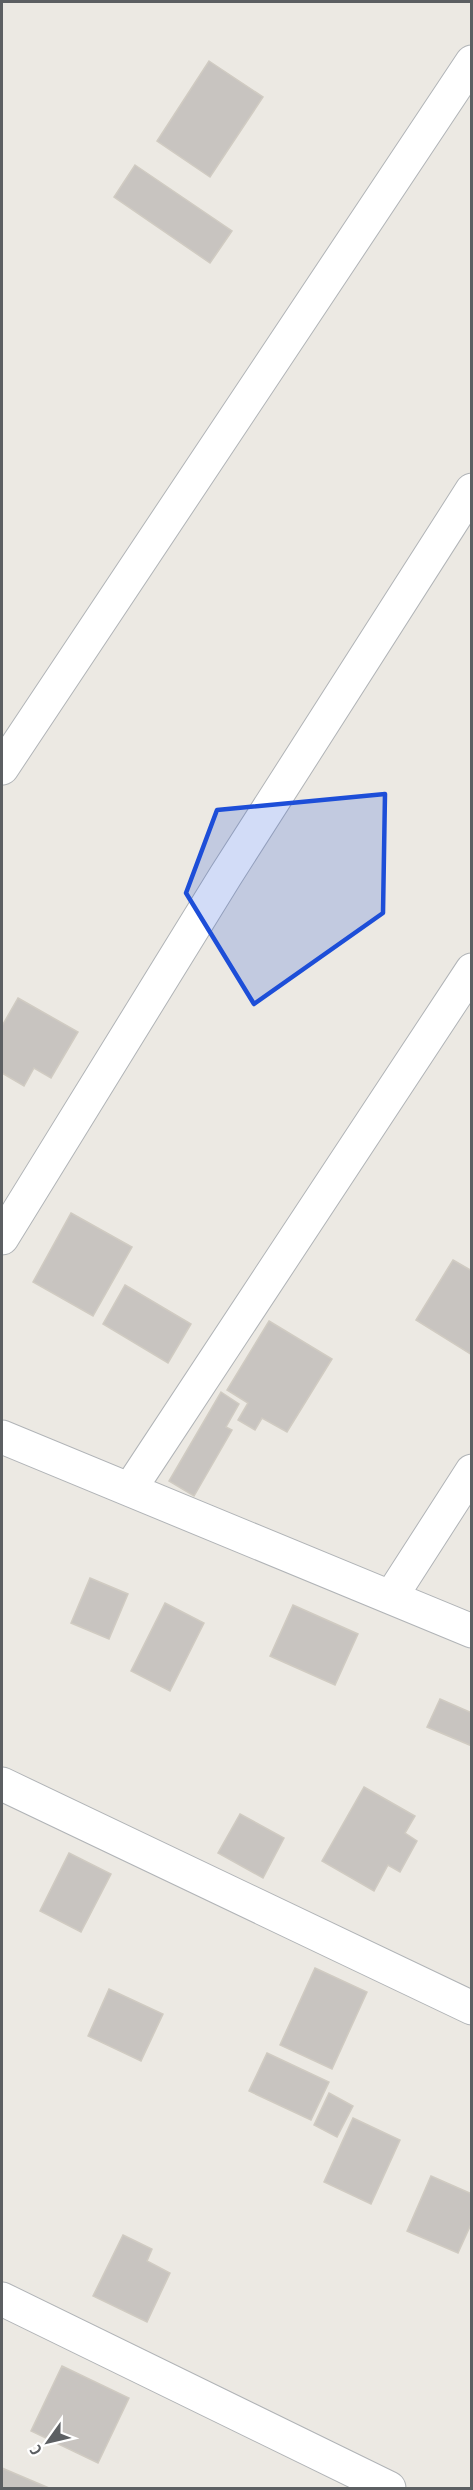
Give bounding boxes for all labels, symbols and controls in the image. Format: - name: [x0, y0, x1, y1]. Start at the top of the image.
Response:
- north arrow: [18, 2412, 78, 2472]
- text: С: [25, 2441, 46, 2459]

